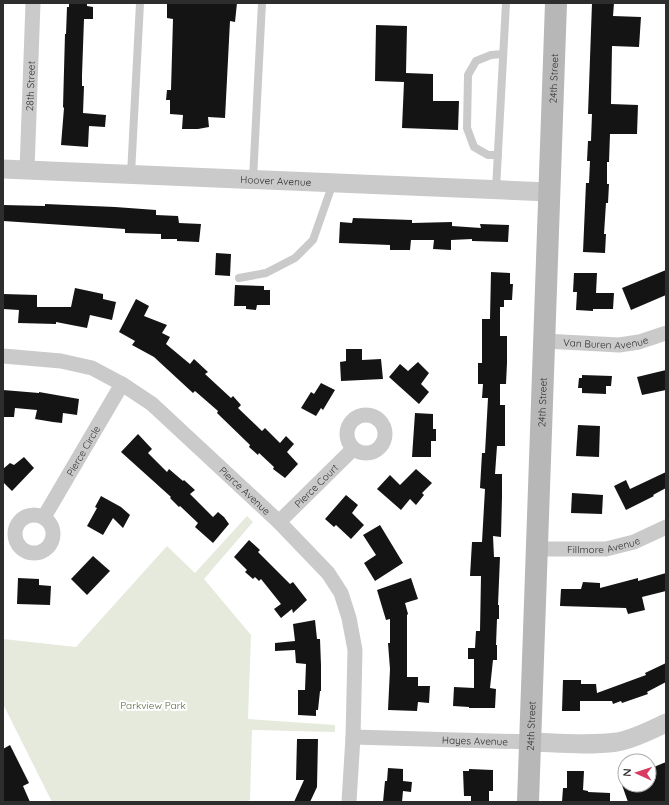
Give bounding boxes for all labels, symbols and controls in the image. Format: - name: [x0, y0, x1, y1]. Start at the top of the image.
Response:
- street label: 24th Street: [546, 53, 561, 104]
- street label: 28th Street: [23, 60, 38, 111]
- street label: Hoover Avenue: [240, 173, 312, 189]
- street label: Van Buren Avenue: [563, 333, 650, 352]
- street label: 24th Street: [535, 377, 550, 427]
- street label: Pierce Circle: [64, 423, 103, 478]
- street label: Pierce Court: [292, 461, 341, 510]
- street label: Pierce Avenue: [216, 464, 273, 518]
- street label: Fillmore Avenue: [567, 534, 643, 556]
- park label: Parkview Park: [120, 699, 186, 712]
- street label: 24th Street: [524, 700, 539, 751]
- street label: Hayes Avenue: [442, 733, 509, 748]
- north arrow: [617, 753, 657, 793]
- text: N: [620, 768, 634, 777]

